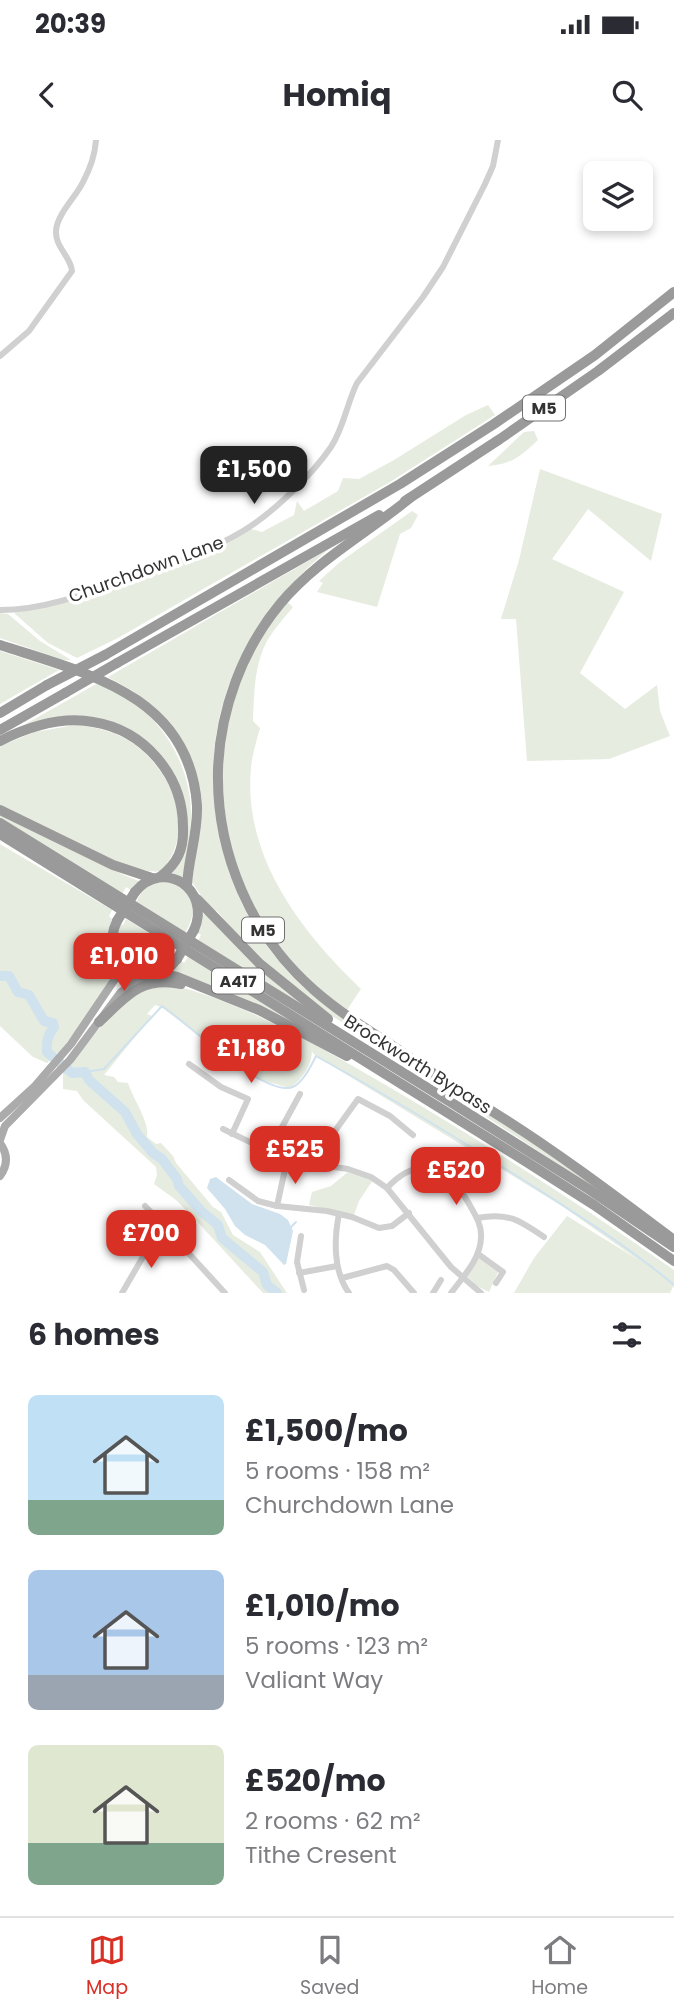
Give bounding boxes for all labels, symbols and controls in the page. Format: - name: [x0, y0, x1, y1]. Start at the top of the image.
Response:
- text: 20:39: [35, 6, 106, 42]
- text: Homiq: [283, 72, 391, 117]
- icon: back: [28, 76, 66, 114]
- icon: search: [608, 76, 646, 114]
- map controls: [583, 161, 653, 231]
- button: layers: [583, 161, 653, 231]
- road number: M5: [523, 396, 565, 420]
- pin: £1,500: [197, 446, 311, 506]
- text: £1,500: [216, 453, 292, 485]
- street label: Churchdown Lane: [65, 529, 227, 609]
- road number: M5: [242, 918, 284, 943]
- pin: £1,010: [67, 934, 181, 993]
- text: £1,010: [89, 940, 159, 972]
- road number: A417: [212, 968, 264, 994]
- street label: Brockworth Bypass: [339, 1008, 497, 1120]
- pin: £1,180: [194, 1026, 308, 1085]
- text: £1,180: [216, 1032, 286, 1064]
- pin: £525: [254, 1126, 336, 1186]
- text: £525: [266, 1133, 324, 1165]
- pin: £520: [415, 1147, 497, 1207]
- text: £520: [427, 1154, 485, 1186]
- pin: £700: [110, 1210, 192, 1270]
- text: £700: [122, 1217, 180, 1249]
- text: 6 homes: [28, 1313, 160, 1356]
- icon: filters: [608, 1316, 646, 1354]
- text: £1,500/mo: [245, 1409, 408, 1452]
- icon: home: [84, 1423, 168, 1507]
- text: 5 rooms · 158 m²: [245, 1455, 430, 1487]
- text: Churchdown Lane: [245, 1489, 454, 1521]
- text: £1,010/mo: [245, 1584, 400, 1627]
- icon: home: [84, 1598, 168, 1682]
- text: 5 rooms · 123 m²: [245, 1630, 428, 1662]
- text: Valiant Way: [245, 1664, 383, 1696]
- text: £520/mo: [245, 1759, 386, 1802]
- icon: home: [84, 1773, 168, 1857]
- text: 2 rooms · 62 m²: [245, 1805, 421, 1837]
- text: Tithe Cresent: [245, 1839, 397, 1871]
- tab: Map: [86, 1931, 128, 2002]
- tab: Saved: [300, 1931, 359, 2002]
- tab: Home: [531, 1931, 588, 2002]

